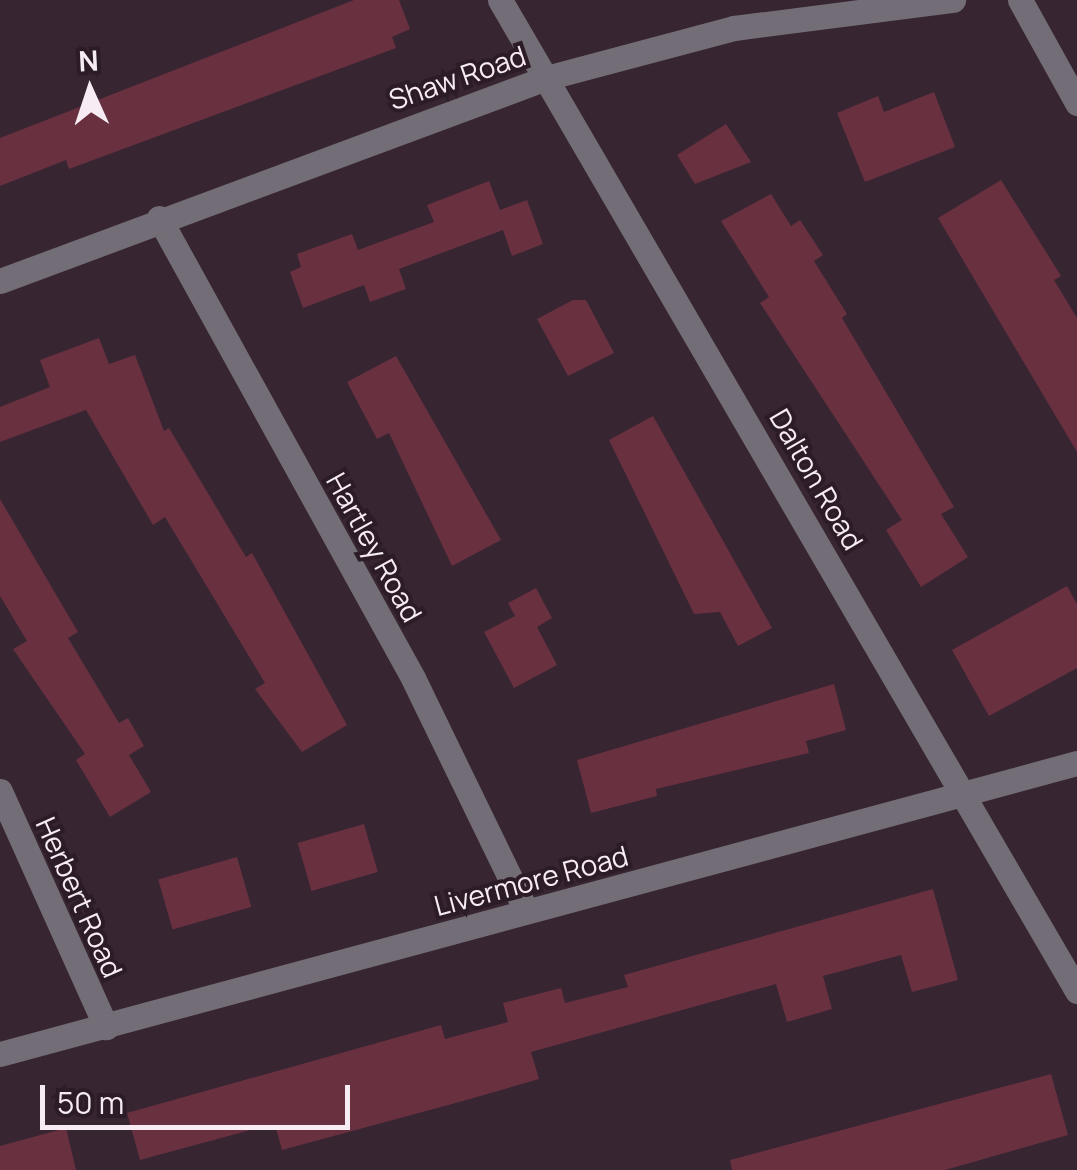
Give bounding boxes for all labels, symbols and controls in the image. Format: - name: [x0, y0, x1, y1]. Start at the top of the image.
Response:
- street label: Shaw Road: [384, 38, 530, 116]
- north arrow: [40, 40, 140, 140]
- text: N: [77, 41, 99, 80]
- street label: Dalton Road: [763, 403, 871, 555]
- street label: Hartley Road: [320, 467, 430, 627]
- street label: Herbert Road: [30, 812, 130, 982]
- street label: Livermore Road: [430, 838, 632, 922]
- scale bar: [45, 1065, 355, 1127]
- text: 50 m: [57, 1082, 124, 1123]

